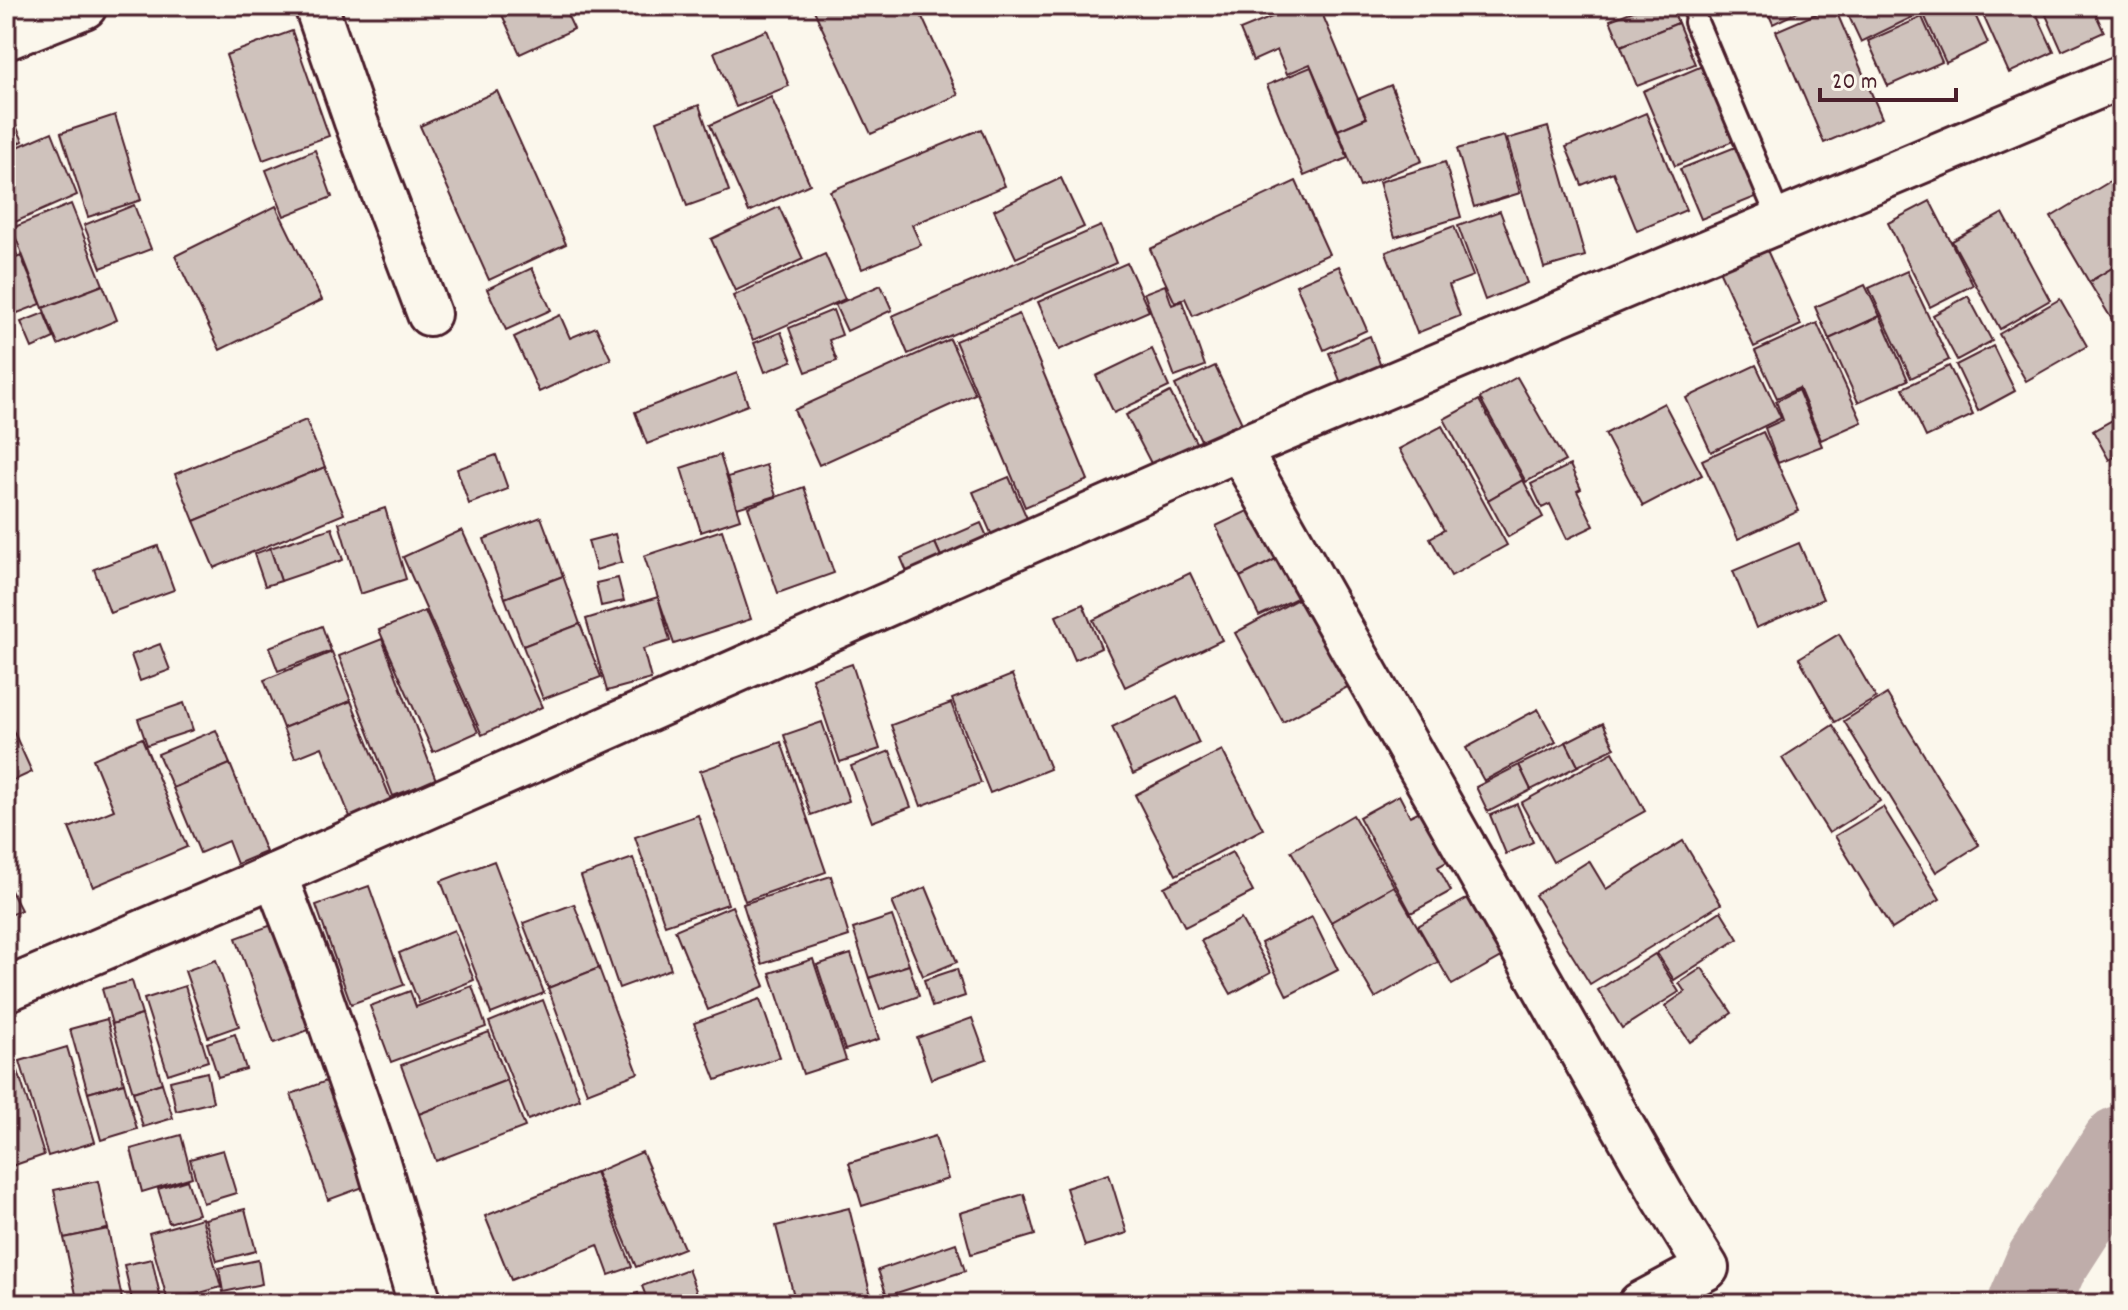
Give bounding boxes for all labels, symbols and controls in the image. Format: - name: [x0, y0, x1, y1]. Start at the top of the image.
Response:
- scale bar: [1820, 52, 1956, 102]
- text: 20 m: [1832, 66, 1878, 100]

